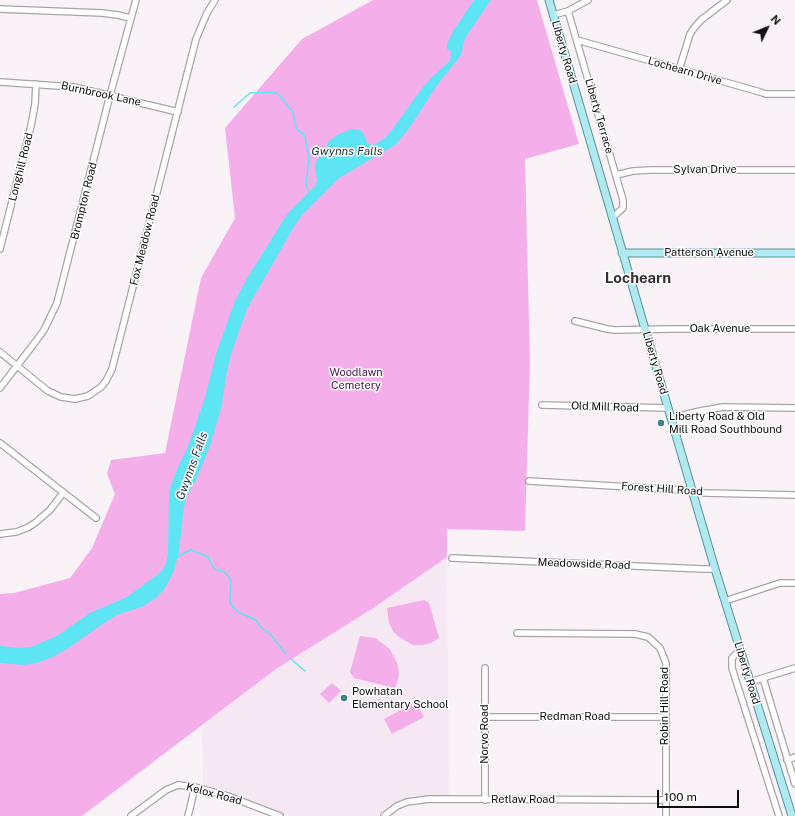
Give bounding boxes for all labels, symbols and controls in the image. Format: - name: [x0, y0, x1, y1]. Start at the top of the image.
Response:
- north arrow: [747, 8, 787, 48]
- text: N: [768, 13, 783, 27]
- street label: Liberty Road: [549, 19, 579, 85]
- street label: Lochearn Drive: [646, 54, 724, 88]
- street label: Liberty Terrace: [582, 77, 616, 155]
- street label: Burnbrook Lane: [60, 79, 142, 109]
- street label: Longhill Road: [6, 131, 36, 203]
- water label: Gwynns Falls: [311, 144, 383, 158]
- street label: Brompton Road: [68, 161, 100, 241]
- street label: Sylvan Drive: [673, 163, 737, 177]
- street label: Fox Meadow Road: [127, 193, 163, 287]
- street label: Patterson Avenue: [664, 246, 754, 260]
- district label: Lochearn: [605, 269, 671, 287]
- street label: Oak Avenue: [690, 322, 750, 336]
- street label: Liberty Road: [640, 330, 670, 396]
- park label: Woodlawn Cemetery: [329, 366, 383, 392]
- street label: Old Mill Road: [571, 399, 639, 415]
- place label: Liberty Road & Old Mill Road Southbound: [669, 410, 782, 436]
- marker: Liberty Road & Old Mill Road Southbound: [656, 418, 666, 428]
- water label: Gwynns Falls: [173, 430, 211, 502]
- street label: Forest Hill Road: [621, 480, 703, 498]
- street label: Meadowside Road: [537, 556, 631, 572]
- street label: Liberty Road: [731, 640, 763, 706]
- street label: Robin Hill Road: [658, 667, 672, 745]
- place label: Powhatan Elementary School: [352, 685, 449, 711]
- marker: Powhatan Elementary School: [339, 693, 349, 703]
- street label: Norvo Road: [478, 704, 492, 764]
- street label: Redman Road: [540, 710, 610, 724]
- street label: Kelox Road: [185, 780, 243, 808]
- scale bar: [659, 782, 741, 808]
- text: 100 m: [664, 790, 697, 804]
- street label: Retlaw Road: [491, 793, 555, 807]

